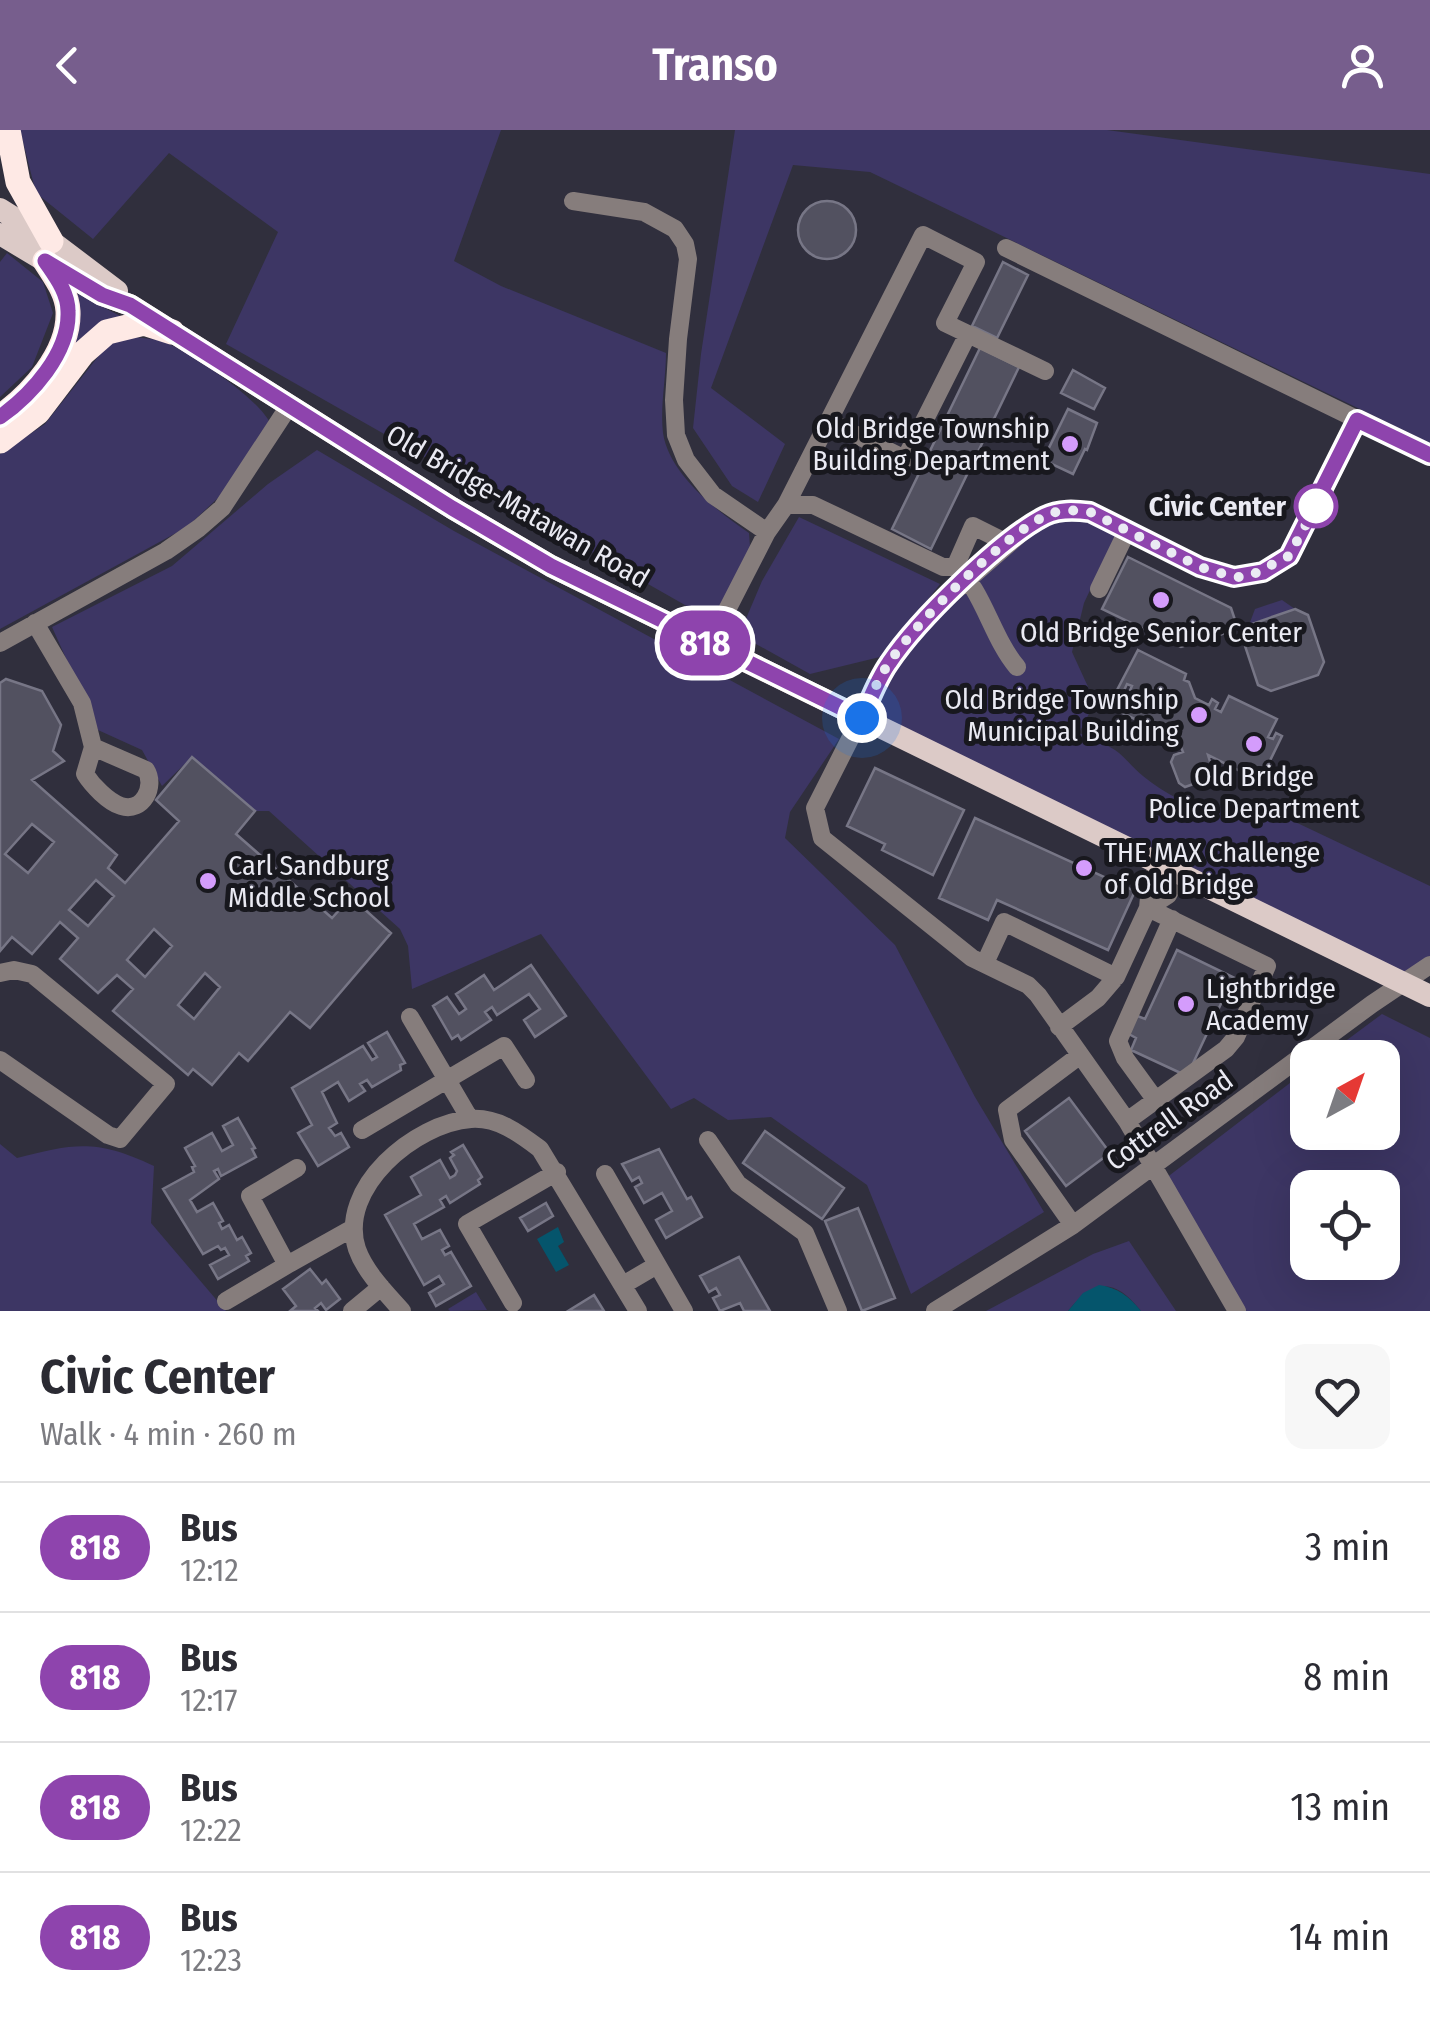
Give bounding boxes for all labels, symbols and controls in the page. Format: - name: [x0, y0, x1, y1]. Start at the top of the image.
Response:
- icon: back: [40, 38, 95, 93]
- text: Transo: [652, 38, 778, 92]
- icon: person: [1335, 38, 1390, 93]
- place label: Old Bridge Township Building Department: [813, 412, 1051, 477]
- street label: Old Bridge-Matawan Road: [381, 418, 655, 595]
- marker: Old Bridge Township Building Department: [1059, 433, 1081, 455]
- marker: Civic Center: [1295, 485, 1337, 527]
- place label: Civic Center: [1149, 490, 1287, 523]
- marker: Old Bridge Senior Center: [1150, 589, 1172, 611]
- line badge: 818: [648, 610, 762, 676]
- place label: Old Bridge Senior Center: [1020, 616, 1302, 649]
- text: 818: [680, 622, 730, 664]
- place label: Old Bridge Township Municipal Building: [944, 683, 1180, 748]
- your location: [837, 693, 887, 743]
- marker: Old Bridge Township Municipal Building: [1188, 704, 1210, 726]
- marker: Old Bridge Police Department: [1243, 733, 1265, 755]
- place label: Old Bridge Police Department: [1148, 760, 1361, 825]
- place label: THE MAX Challenge of Old Bridge: [1104, 836, 1320, 901]
- place label: Carl Sandburg Middle School: [228, 849, 390, 914]
- marker: THE MAX Challenge of Old Bridge: [1073, 857, 1095, 879]
- marker: Carl Sandburg Middle School: [197, 870, 219, 892]
- place label: Lightbridge Academy: [1206, 972, 1336, 1037]
- marker: Lightbridge Academy: [1175, 993, 1197, 1015]
- north arrow: [1290, 1040, 1400, 1150]
- map controls: [1290, 1040, 1400, 1280]
- street label: Cottrell Road: [1099, 1063, 1239, 1178]
- button: locate: [1290, 1170, 1400, 1280]
- button: heart: [1285, 1344, 1390, 1449]
- text: Civic Center: [40, 1348, 275, 1406]
- text: Walk · 4 min · 260 m: [40, 1415, 297, 1453]
- text: Bus: [180, 1505, 238, 1551]
- text: 3 min: [1305, 1524, 1390, 1570]
- text: 818: [70, 1526, 120, 1568]
- text: 12:12: [180, 1551, 239, 1589]
- text: Bus: [180, 1635, 238, 1681]
- text: 8 min: [1303, 1654, 1390, 1700]
- text: 818: [70, 1656, 120, 1698]
- text: 12:17: [180, 1681, 238, 1719]
- text: Bus: [180, 1765, 238, 1811]
- text: 13 min: [1290, 1784, 1390, 1830]
- text: 818: [70, 1786, 120, 1828]
- text: 12:22: [180, 1811, 242, 1849]
- text: Bus: [180, 1895, 238, 1941]
- text: 14 min: [1289, 1914, 1390, 1960]
- text: 818: [70, 1916, 120, 1958]
- text: 12:23: [180, 1941, 242, 1979]

